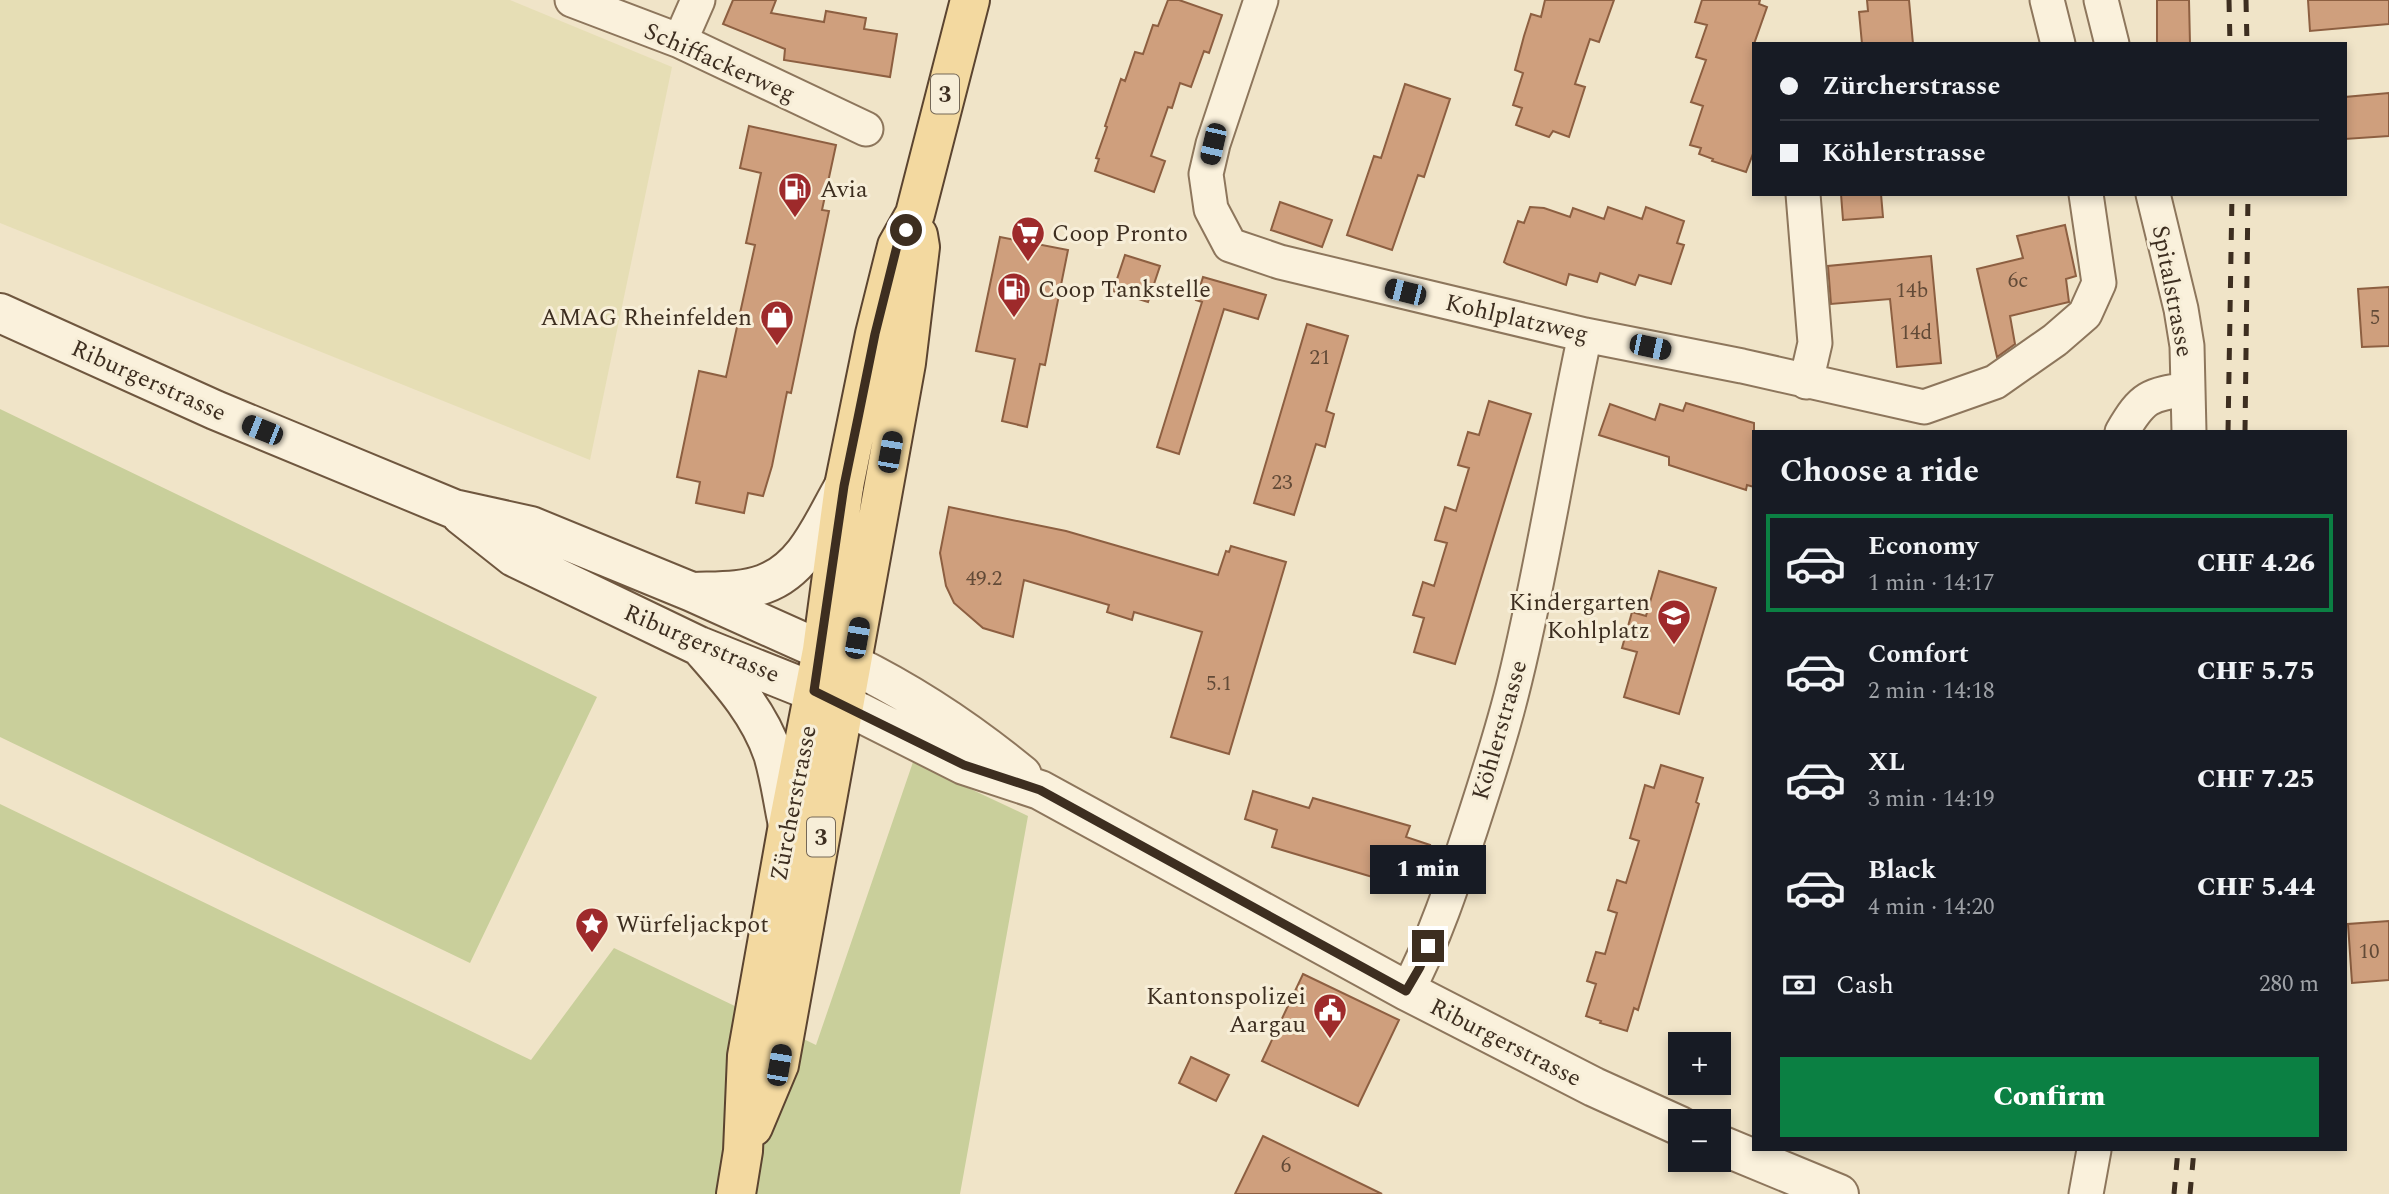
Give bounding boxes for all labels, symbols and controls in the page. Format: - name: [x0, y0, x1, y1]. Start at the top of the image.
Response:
- street label: Schiffackerweg: [638, 13, 801, 112]
- text: Zürcherstrasse: [1822, 66, 2000, 106]
- road number: 3: [931, 74, 959, 114]
- car: [1199, 121, 1228, 167]
- text: Köhlerstrasse: [1822, 133, 1986, 173]
- fuel station icon: Avia: [776, 170, 814, 219]
- place label: Avia: [820, 172, 868, 208]
- route start: [890, 214, 922, 246]
- supermarket icon: Coop Pronto: [1009, 214, 1047, 263]
- place label: Coop Pronto: [1052, 216, 1188, 252]
- street label: Spitalstrasse: [2142, 222, 2202, 360]
- house number: 6c: [2008, 265, 2028, 297]
- fuel station icon: Coop Tankstelle: [995, 270, 1033, 319]
- place label: Coop Tankstelle: [1038, 272, 1211, 308]
- house number: 14b: [1896, 275, 1928, 307]
- car: [1383, 277, 1428, 307]
- street label: Kohlplatzweg: [1442, 285, 1592, 353]
- shop icon: AMAG Rheinfelden: [758, 298, 796, 347]
- place label: AMAG Rheinfelden: [541, 300, 752, 336]
- house number: 5: [2370, 302, 2380, 334]
- house number: 14d: [1900, 317, 1932, 349]
- street label: Riburgerstrasse: [65, 331, 232, 431]
- car: [1628, 332, 1673, 362]
- house number: 21: [1310, 342, 1331, 374]
- car: [239, 412, 286, 448]
- car: [877, 429, 904, 475]
- text: Choose a ride: [1780, 447, 1979, 496]
- house number: 23: [1272, 467, 1293, 499]
- text: Economy: [1868, 526, 1978, 566]
- icon: car: [1784, 532, 1847, 595]
- text: CHF 4.26: [2197, 543, 2315, 583]
- house number: 49.2: [966, 563, 1002, 595]
- text: 1 min · 14:17: [1868, 566, 1995, 601]
- place label: Kindergarten Kohlplatz: [1509, 585, 1650, 649]
- street label: Riburgerstrasse: [618, 595, 785, 693]
- school or university icon: Kindergarten Kohlplatz: [1655, 597, 1693, 646]
- car: [844, 615, 871, 661]
- text: Comfort: [1868, 634, 1969, 674]
- icon: car: [1784, 640, 1847, 703]
- text: CHF 5.75: [2197, 651, 2315, 691]
- street label: Köhlerstrasse: [1463, 656, 1537, 805]
- house number: 5.1: [1206, 668, 1232, 700]
- text: 2 min · 14:18: [1868, 674, 1995, 709]
- street label: Zürcherstrasse: [761, 722, 827, 884]
- text: XL: [1868, 742, 1905, 782]
- icon: car: [1784, 748, 1847, 811]
- text: CHF 7.25: [2197, 759, 2315, 799]
- text: 3 min · 14:19: [1868, 782, 1995, 817]
- road number: 3: [807, 818, 835, 856]
- callout: 1 min: [1370, 844, 1486, 894]
- text: Black: [1868, 850, 1936, 890]
- text: 1 min: [1396, 852, 1460, 887]
- icon: car: [1784, 856, 1847, 919]
- text: CHF 5.44: [2197, 867, 2315, 907]
- text: 4 min · 14:20: [1868, 890, 1995, 925]
- place icon: Würfeljackpot: [573, 905, 611, 954]
- place label: Würfeljackpot: [616, 907, 769, 943]
- route end: [1412, 930, 1444, 962]
- house number: 10: [2359, 936, 2380, 968]
- text: Cash: [1836, 965, 1894, 1005]
- icon: cash: [1780, 966, 1818, 1004]
- text: 280 m: [2259, 967, 2319, 1002]
- place label: Kantonspolizei Aargau: [1146, 979, 1306, 1043]
- street label: Riburgerstrasse: [1423, 989, 1588, 1097]
- public building icon: Kantonspolizei Aargau: [1311, 991, 1349, 1040]
- map controls: [1668, 1032, 1731, 1172]
- button: +: [1668, 1032, 1731, 1095]
- car: [766, 1042, 793, 1088]
- button: Confirm: [1780, 1057, 2319, 1137]
- button: −: [1668, 1109, 1731, 1172]
- house number: 6: [1281, 1150, 1291, 1182]

